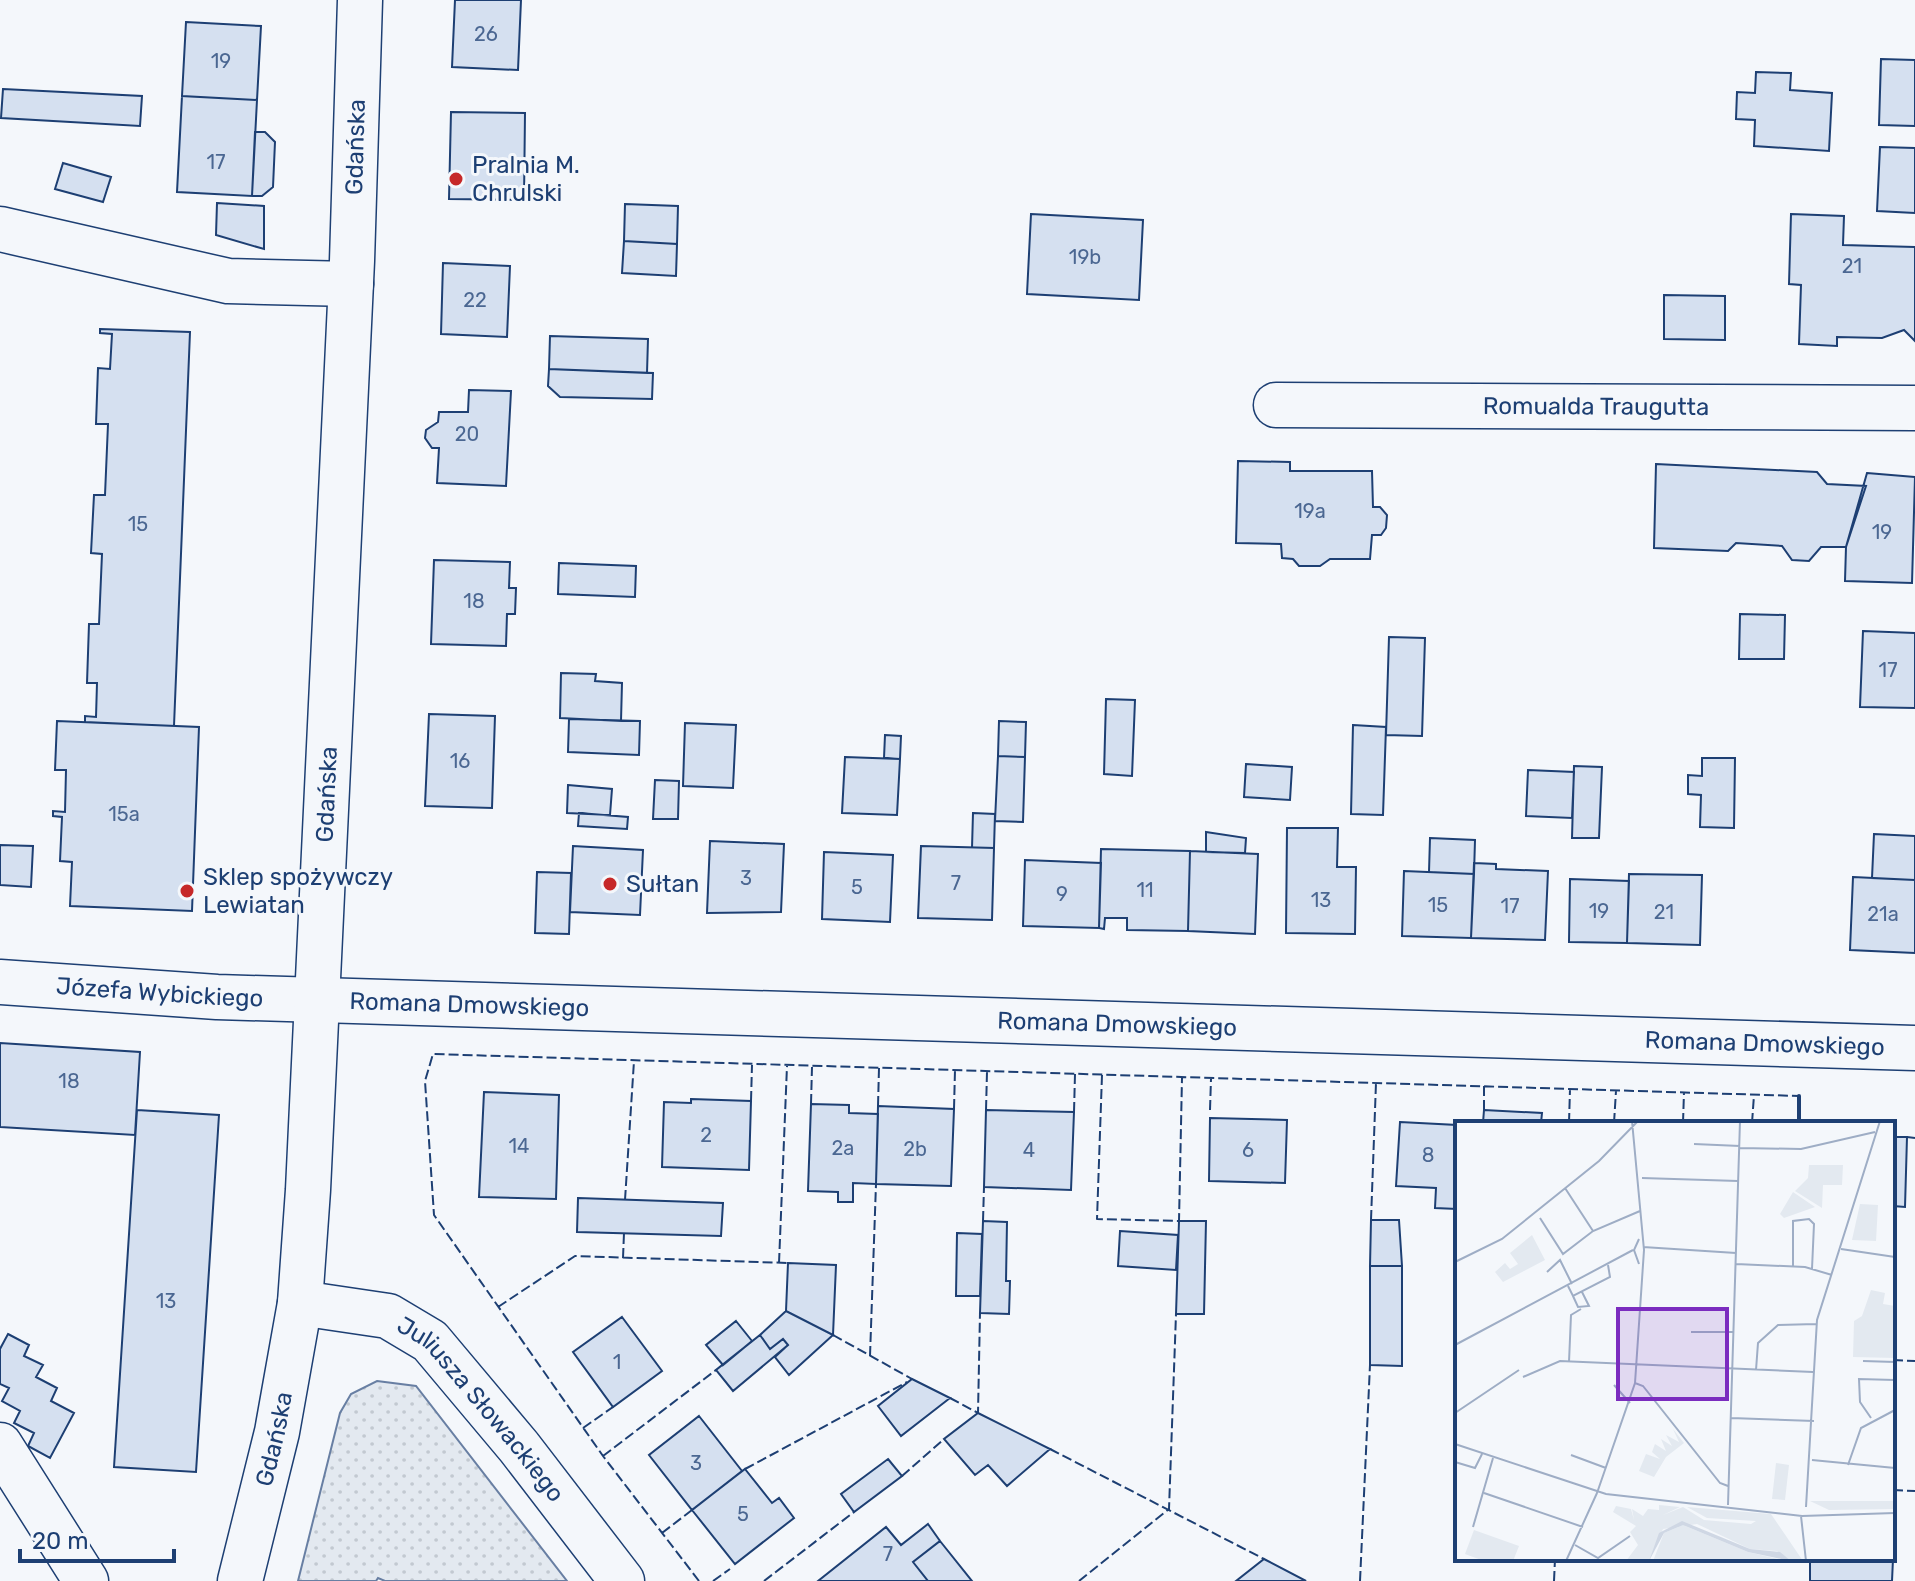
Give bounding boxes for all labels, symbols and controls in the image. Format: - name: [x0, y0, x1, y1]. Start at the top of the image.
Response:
- house number: 26: [474, 22, 498, 46]
- house number: 19: [211, 49, 231, 73]
- street label: Gdańska: [340, 98, 371, 195]
- house number: 17: [207, 150, 225, 174]
- place label: Pralnia M. Chrulski: [472, 151, 580, 207]
- marker: Pralnia M. Chrulski: [447, 170, 465, 188]
- house number: 19b: [1069, 245, 1101, 269]
- house number: 21: [1842, 254, 1862, 278]
- house number: 22: [463, 288, 487, 312]
- street label: Romualda Traugutta: [1483, 392, 1709, 421]
- house number: 20: [455, 422, 479, 446]
- house number: 19a: [1294, 499, 1326, 523]
- house number: 15: [128, 512, 148, 536]
- house number: 19: [1872, 520, 1892, 544]
- house number: 18: [463, 589, 485, 613]
- house number: 17: [1879, 658, 1897, 682]
- street label: Gdańska: [310, 746, 343, 843]
- house number: 16: [450, 749, 470, 773]
- house number: 15a: [108, 802, 140, 826]
- place label: Sklep spożywczy Lewiatan: [203, 863, 393, 919]
- house number: 3: [740, 866, 752, 890]
- place label: Sułtan: [626, 870, 699, 898]
- house number: 7: [951, 871, 961, 895]
- marker: Sułtan: [601, 875, 619, 893]
- house number: 5: [851, 875, 863, 899]
- house number: 11: [1136, 878, 1154, 902]
- marker: Sklep spożywczy Lewiatan: [178, 882, 196, 900]
- house number: 9: [1056, 882, 1068, 906]
- house number: 13: [1311, 888, 1331, 912]
- house number: 15: [1428, 893, 1448, 917]
- house number: 17: [1501, 894, 1519, 918]
- house number: 19: [1589, 899, 1609, 923]
- house number: 21: [1654, 900, 1674, 924]
- house number: 21a: [1867, 902, 1899, 926]
- street label: Józefa Wybickiego: [55, 972, 264, 1012]
- street label: Romana Dmowskiego: [349, 987, 590, 1022]
- street label: Romana Dmowskiego: [997, 1006, 1237, 1042]
- street label: Romana Dmowskiego: [1644, 1026, 1885, 1061]
- house number: 18: [58, 1069, 80, 1093]
- inset map: [1455, 1121, 1895, 1561]
- house number: 2: [700, 1123, 712, 1147]
- house number: 14: [509, 1134, 529, 1158]
- house number: 2a: [832, 1136, 854, 1160]
- house number: 2b: [903, 1137, 927, 1161]
- house number: 4: [1023, 1138, 1035, 1162]
- house number: 6: [1242, 1138, 1254, 1162]
- house number: 8: [1422, 1143, 1434, 1167]
- house number: 13: [156, 1289, 176, 1313]
- street label: Juliusza Słowackiego: [392, 1311, 570, 1507]
- house number: 1: [613, 1350, 621, 1374]
- street label: Gdańska: [250, 1390, 298, 1489]
- house number: 3: [690, 1451, 702, 1475]
- house number: 5: [737, 1502, 749, 1526]
- scale bar: [20, 1513, 174, 1563]
- text: 20 m: [32, 1527, 89, 1555]
- house number: 7: [883, 1542, 893, 1566]

